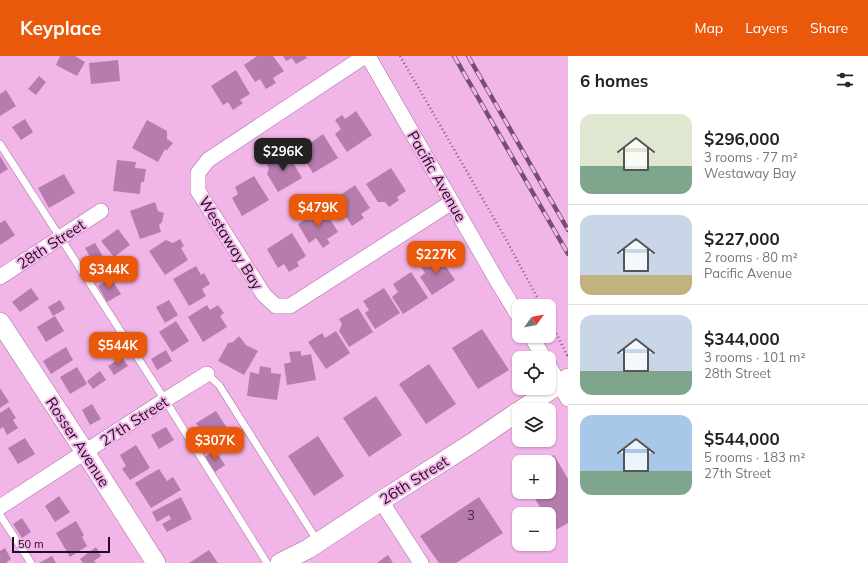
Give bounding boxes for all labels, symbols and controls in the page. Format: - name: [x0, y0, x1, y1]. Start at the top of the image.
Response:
- text: Keyplace: [20, 16, 101, 40]
- text: Map: [694, 19, 723, 37]
- text: Layers: [745, 19, 788, 37]
- text: Share: [810, 19, 848, 37]
- icon: filters: [834, 69, 856, 91]
- text: 6 homes: [580, 70, 648, 91]
- street label: Pacific Avenue: [403, 127, 471, 225]
- text: $296,000: [704, 128, 780, 149]
- icon: home: [612, 130, 660, 178]
- pin: $296K: [255, 138, 311, 172]
- text: $296K: [263, 143, 303, 159]
- text: 3 rooms · 77 m²: [704, 149, 798, 165]
- text: Westaway Bay: [704, 165, 796, 181]
- street label: Westaway Bay: [195, 193, 267, 293]
- pin: $479K: [290, 194, 346, 228]
- text: $479K: [298, 199, 338, 215]
- street label: 28th Street: [13, 215, 89, 273]
- text: $227,000: [704, 228, 780, 249]
- icon: home: [612, 231, 660, 279]
- pin: $227K: [408, 241, 464, 275]
- text: $227K: [416, 246, 456, 262]
- text: 2 rooms · 80 m²: [704, 249, 798, 265]
- pin: $344K: [81, 256, 137, 290]
- text: $344K: [89, 261, 129, 277]
- text: Pacific Avenue: [704, 265, 792, 281]
- north arrow: [512, 299, 556, 343]
- map controls: [512, 299, 556, 551]
- text: $344,000: [704, 328, 780, 349]
- icon: home: [612, 331, 660, 379]
- pin: $544K: [90, 332, 146, 366]
- text: $544K: [98, 337, 138, 353]
- text: 3 rooms · 101 m²: [704, 349, 805, 365]
- button: locate: [512, 351, 556, 395]
- text: 28th Street: [704, 365, 771, 381]
- street label: 27th Street: [96, 392, 172, 450]
- street label: Rosser Avenue: [42, 393, 114, 491]
- button: layers: [512, 403, 556, 447]
- pin: $307K: [187, 427, 243, 461]
- text: $544,000: [704, 428, 780, 449]
- icon: home: [612, 431, 660, 479]
- text: $307K: [195, 432, 235, 448]
- text: 5 rooms · 183 m²: [704, 449, 805, 465]
- street label: 26th Street: [376, 451, 452, 509]
- button: +: [512, 455, 556, 499]
- text: 27th Street: [704, 465, 771, 481]
- house number: 3: [467, 507, 475, 523]
- button: −: [512, 507, 556, 551]
- scale bar: [12, 535, 110, 554]
- text: 50 m: [18, 537, 44, 551]

